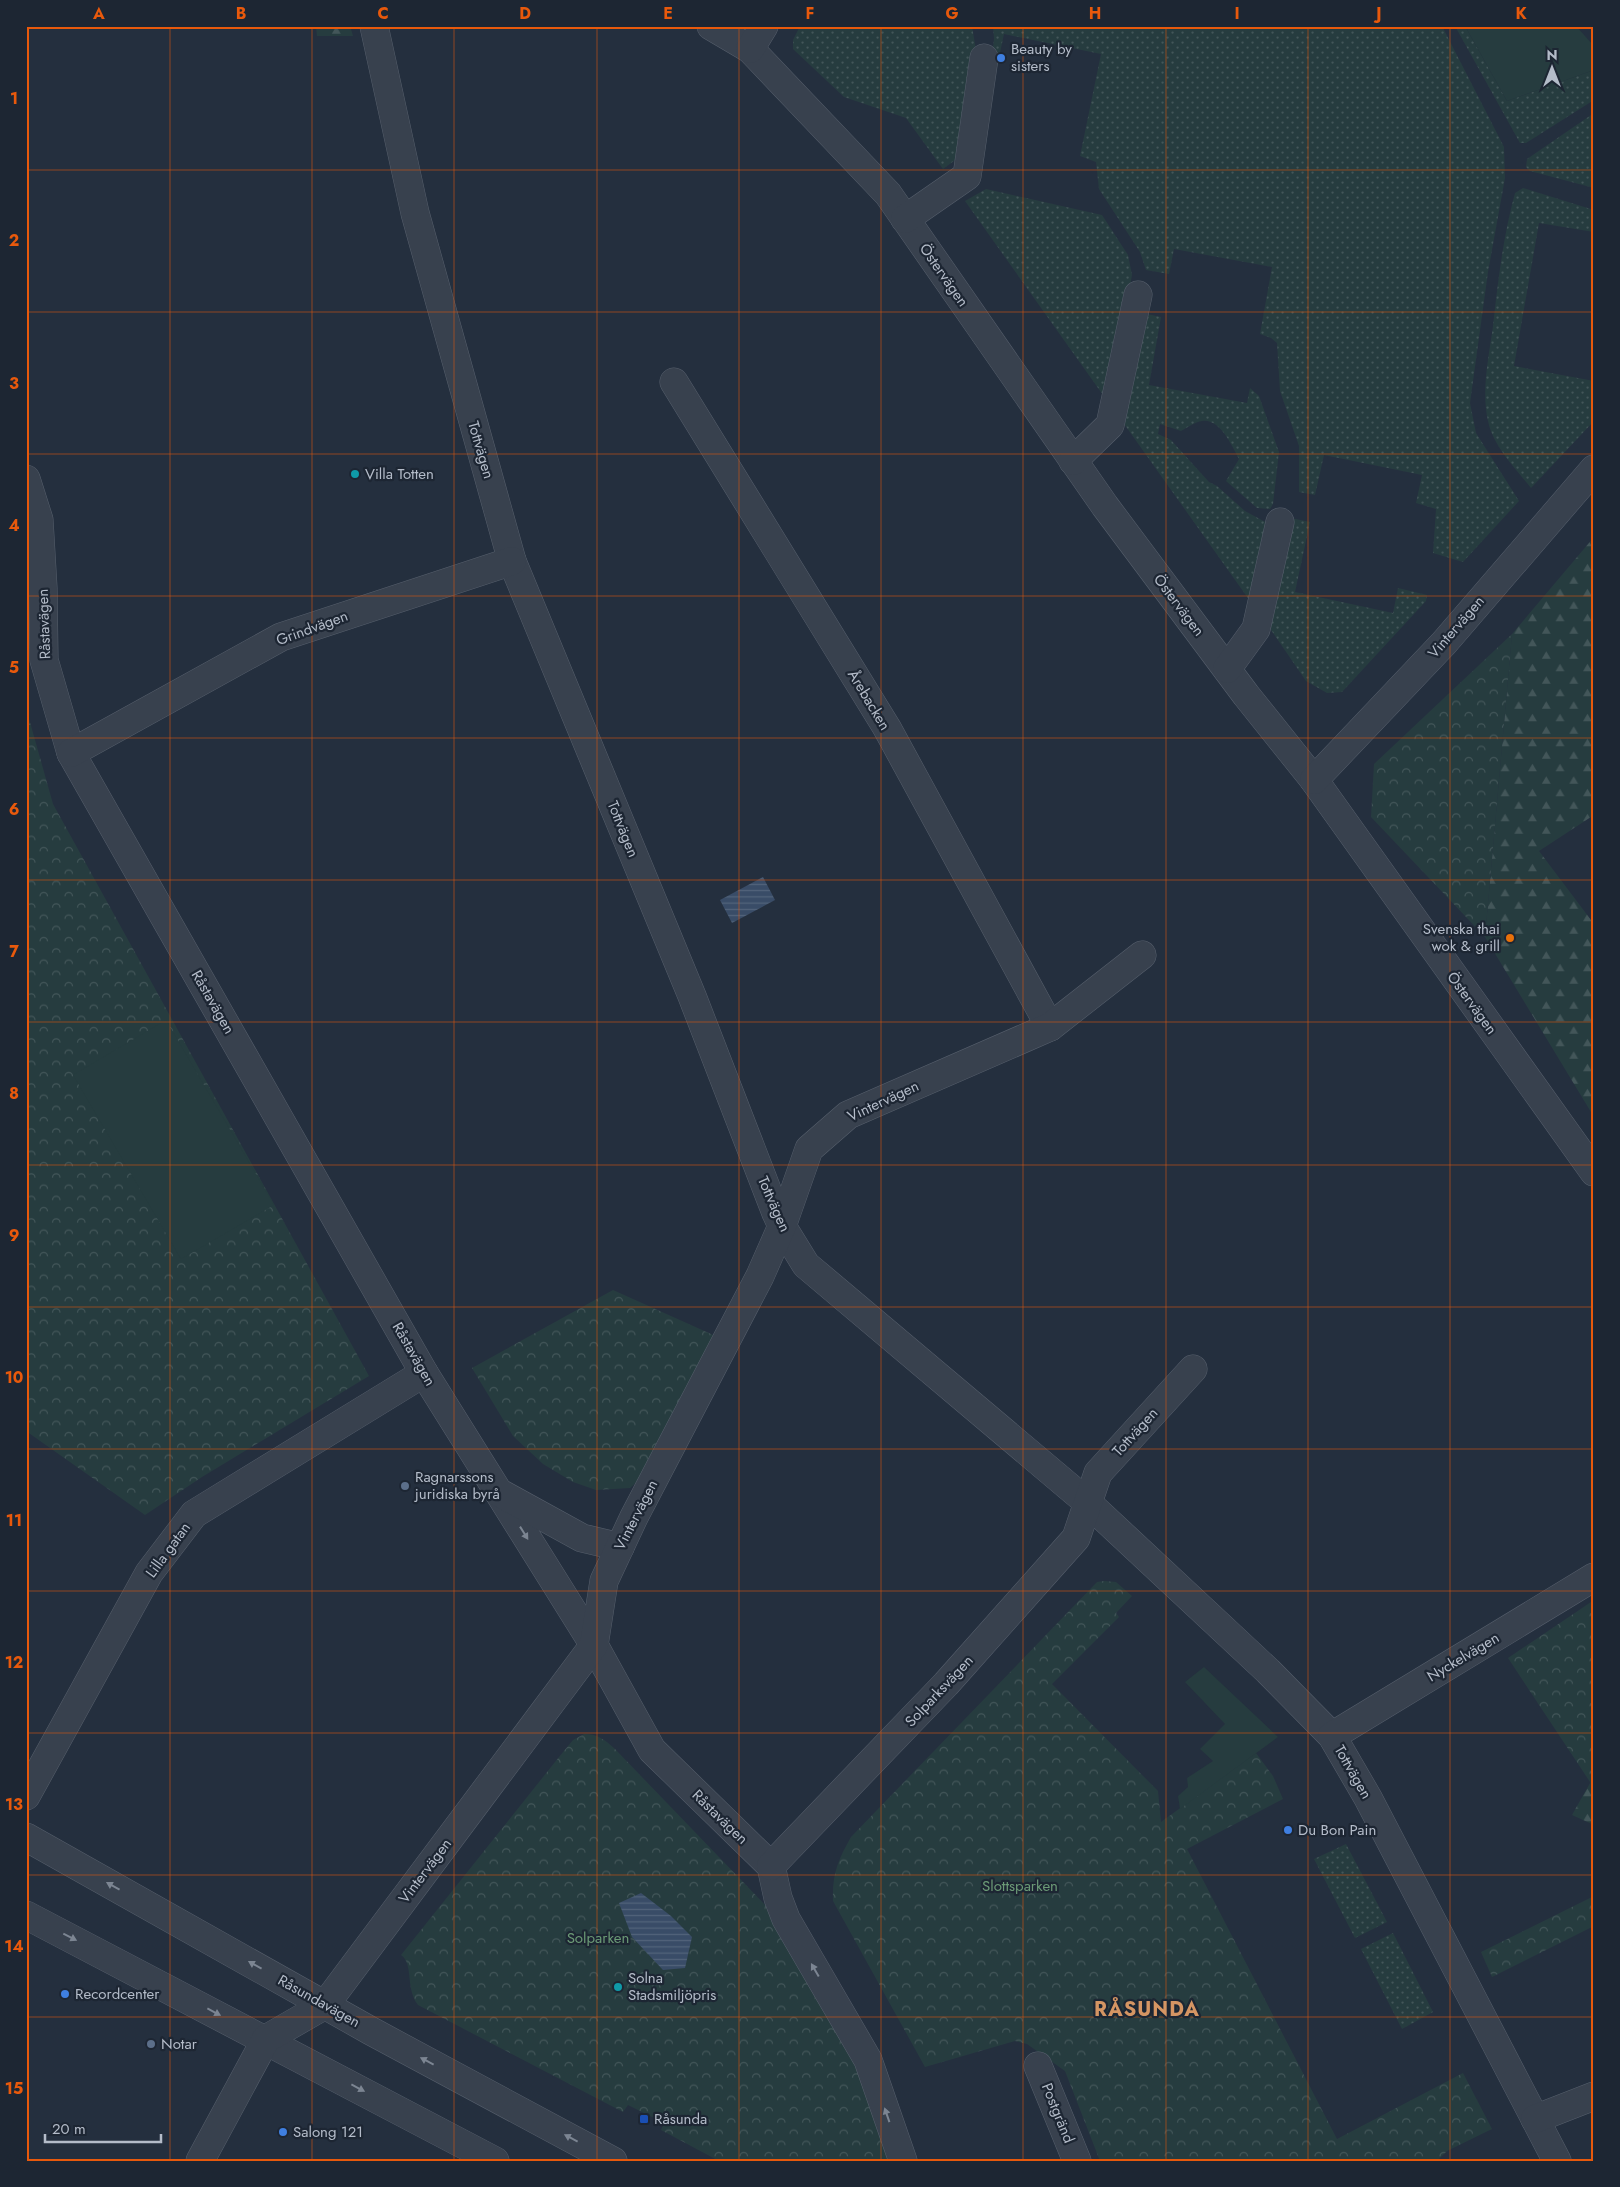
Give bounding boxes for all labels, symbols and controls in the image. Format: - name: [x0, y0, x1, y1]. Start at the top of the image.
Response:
- text: A: [92, 2, 105, 25]
- text: B: [236, 2, 246, 25]
- text: C: [377, 2, 389, 25]
- text: D: [519, 2, 531, 25]
- text: E: [663, 2, 673, 25]
- text: F: [806, 2, 814, 25]
- text: G: [945, 2, 959, 25]
- text: H: [1089, 2, 1101, 25]
- text: I: [1234, 2, 1240, 25]
- text: J: [1373, 2, 1382, 25]
- text: K: [1515, 2, 1527, 25]
- place label: Beauty by sisters: [1011, 38, 1072, 77]
- north arrow: [1528, 42, 1578, 92]
- text: N: [1546, 45, 1558, 65]
- marker: Beauty by sisters: [995, 52, 1007, 64]
- text: 1: [10, 87, 18, 110]
- text: 2: [9, 229, 19, 252]
- street label: Östervägen: [914, 239, 974, 311]
- text: 3: [9, 372, 19, 395]
- street label: Tottvägen: [462, 419, 500, 481]
- place label: Villa Totten: [365, 463, 434, 485]
- marker: Villa Totten: [349, 468, 361, 480]
- text: 4: [8, 514, 20, 537]
- street label: Östervägen: [1148, 569, 1210, 641]
- street label: Råstavägen: [32, 588, 56, 660]
- street label: Vintervägen: [1423, 591, 1489, 663]
- street label: Grindvägen: [273, 605, 351, 651]
- text: 5: [9, 656, 19, 679]
- street label: Årebacken: [842, 665, 896, 735]
- text: 6: [9, 798, 19, 821]
- street label: Tottvägen: [602, 798, 644, 860]
- place label: Svenska thai wok & grill: [1423, 918, 1500, 957]
- marker: Svenska thai wok & grill: [1504, 932, 1516, 944]
- text: 7: [9, 940, 19, 963]
- street label: Råstavägen: [186, 966, 240, 1038]
- street label: Östervägen: [1442, 967, 1502, 1039]
- street label: Vintervägen: [844, 1075, 922, 1127]
- text: 8: [9, 1082, 19, 1105]
- street label: Tottvägen: [752, 1173, 796, 1235]
- text: 9: [9, 1224, 19, 1247]
- street label: Råstavägen: [387, 1318, 441, 1390]
- text: 10: [5, 1366, 23, 1389]
- street label: Tottvägen: [1107, 1403, 1163, 1461]
- place label: Ragnarssons juridiska byrå: [414, 1466, 500, 1505]
- street label: Vintervägen: [609, 1476, 663, 1554]
- marker: Ragnarssons juridiska byrå: [399, 1480, 411, 1492]
- text: 11: [6, 1509, 22, 1532]
- street label: Lilla gatan: [140, 1518, 196, 1582]
- one-way arrow: [520, 1527, 529, 1540]
- street label: Nyckelvägen: [1423, 1627, 1503, 1687]
- street label: Solparksvägen: [900, 1650, 978, 1732]
- text: 12: [5, 1651, 23, 1674]
- street label: Tottvägen: [1329, 1741, 1377, 1803]
- street label: Råstavägen: [687, 1785, 753, 1849]
- text: 13: [5, 1793, 23, 1816]
- place label: Du Bon Pain: [1298, 1819, 1376, 1841]
- marker: Du Bon Pain: [1282, 1824, 1294, 1836]
- street label: Vintervägen: [393, 1834, 457, 1908]
- park label: Slottsparken: [982, 1875, 1058, 1897]
- one-way arrow: [106, 1881, 119, 1890]
- park label: Solparken: [567, 1927, 629, 1949]
- one-way arrow: [62, 1933, 77, 1941]
- text: 14: [4, 1935, 24, 1958]
- one-way arrow: [247, 1961, 262, 1969]
- one-way arrow: [811, 1963, 820, 1976]
- place label: Solna Stadsmiljöpris: [628, 1967, 716, 2006]
- street label: Råsundavägen: [274, 1969, 364, 2033]
- marker: Solna Stadsmiljöpris: [612, 1981, 624, 1993]
- place label: Recordcenter: [75, 1983, 160, 2005]
- marker: Recordcenter: [59, 1988, 71, 2000]
- district label: RÅSUNDA: [1094, 1995, 1200, 2024]
- one-way arrow: [207, 2008, 221, 2016]
- place label: Notar: [161, 2033, 198, 2055]
- marker: Notar: [145, 2038, 157, 2050]
- one-way arrow: [420, 2057, 435, 2065]
- text: 15: [5, 2077, 23, 2100]
- street label: Postgränd: [1036, 2080, 1080, 2146]
- one-way arrow: [350, 2084, 365, 2092]
- one-way arrow: [883, 2107, 890, 2122]
- place label: Råsunda: [654, 2108, 707, 2130]
- scale bar: [45, 2112, 161, 2144]
- marker: Råsunda: [638, 2113, 650, 2125]
- text: 20 m: [52, 2118, 86, 2140]
- place label: Salong 121: [293, 2121, 363, 2143]
- marker: Salong 121: [277, 2126, 289, 2138]
- one-way arrow: [563, 2134, 578, 2142]

